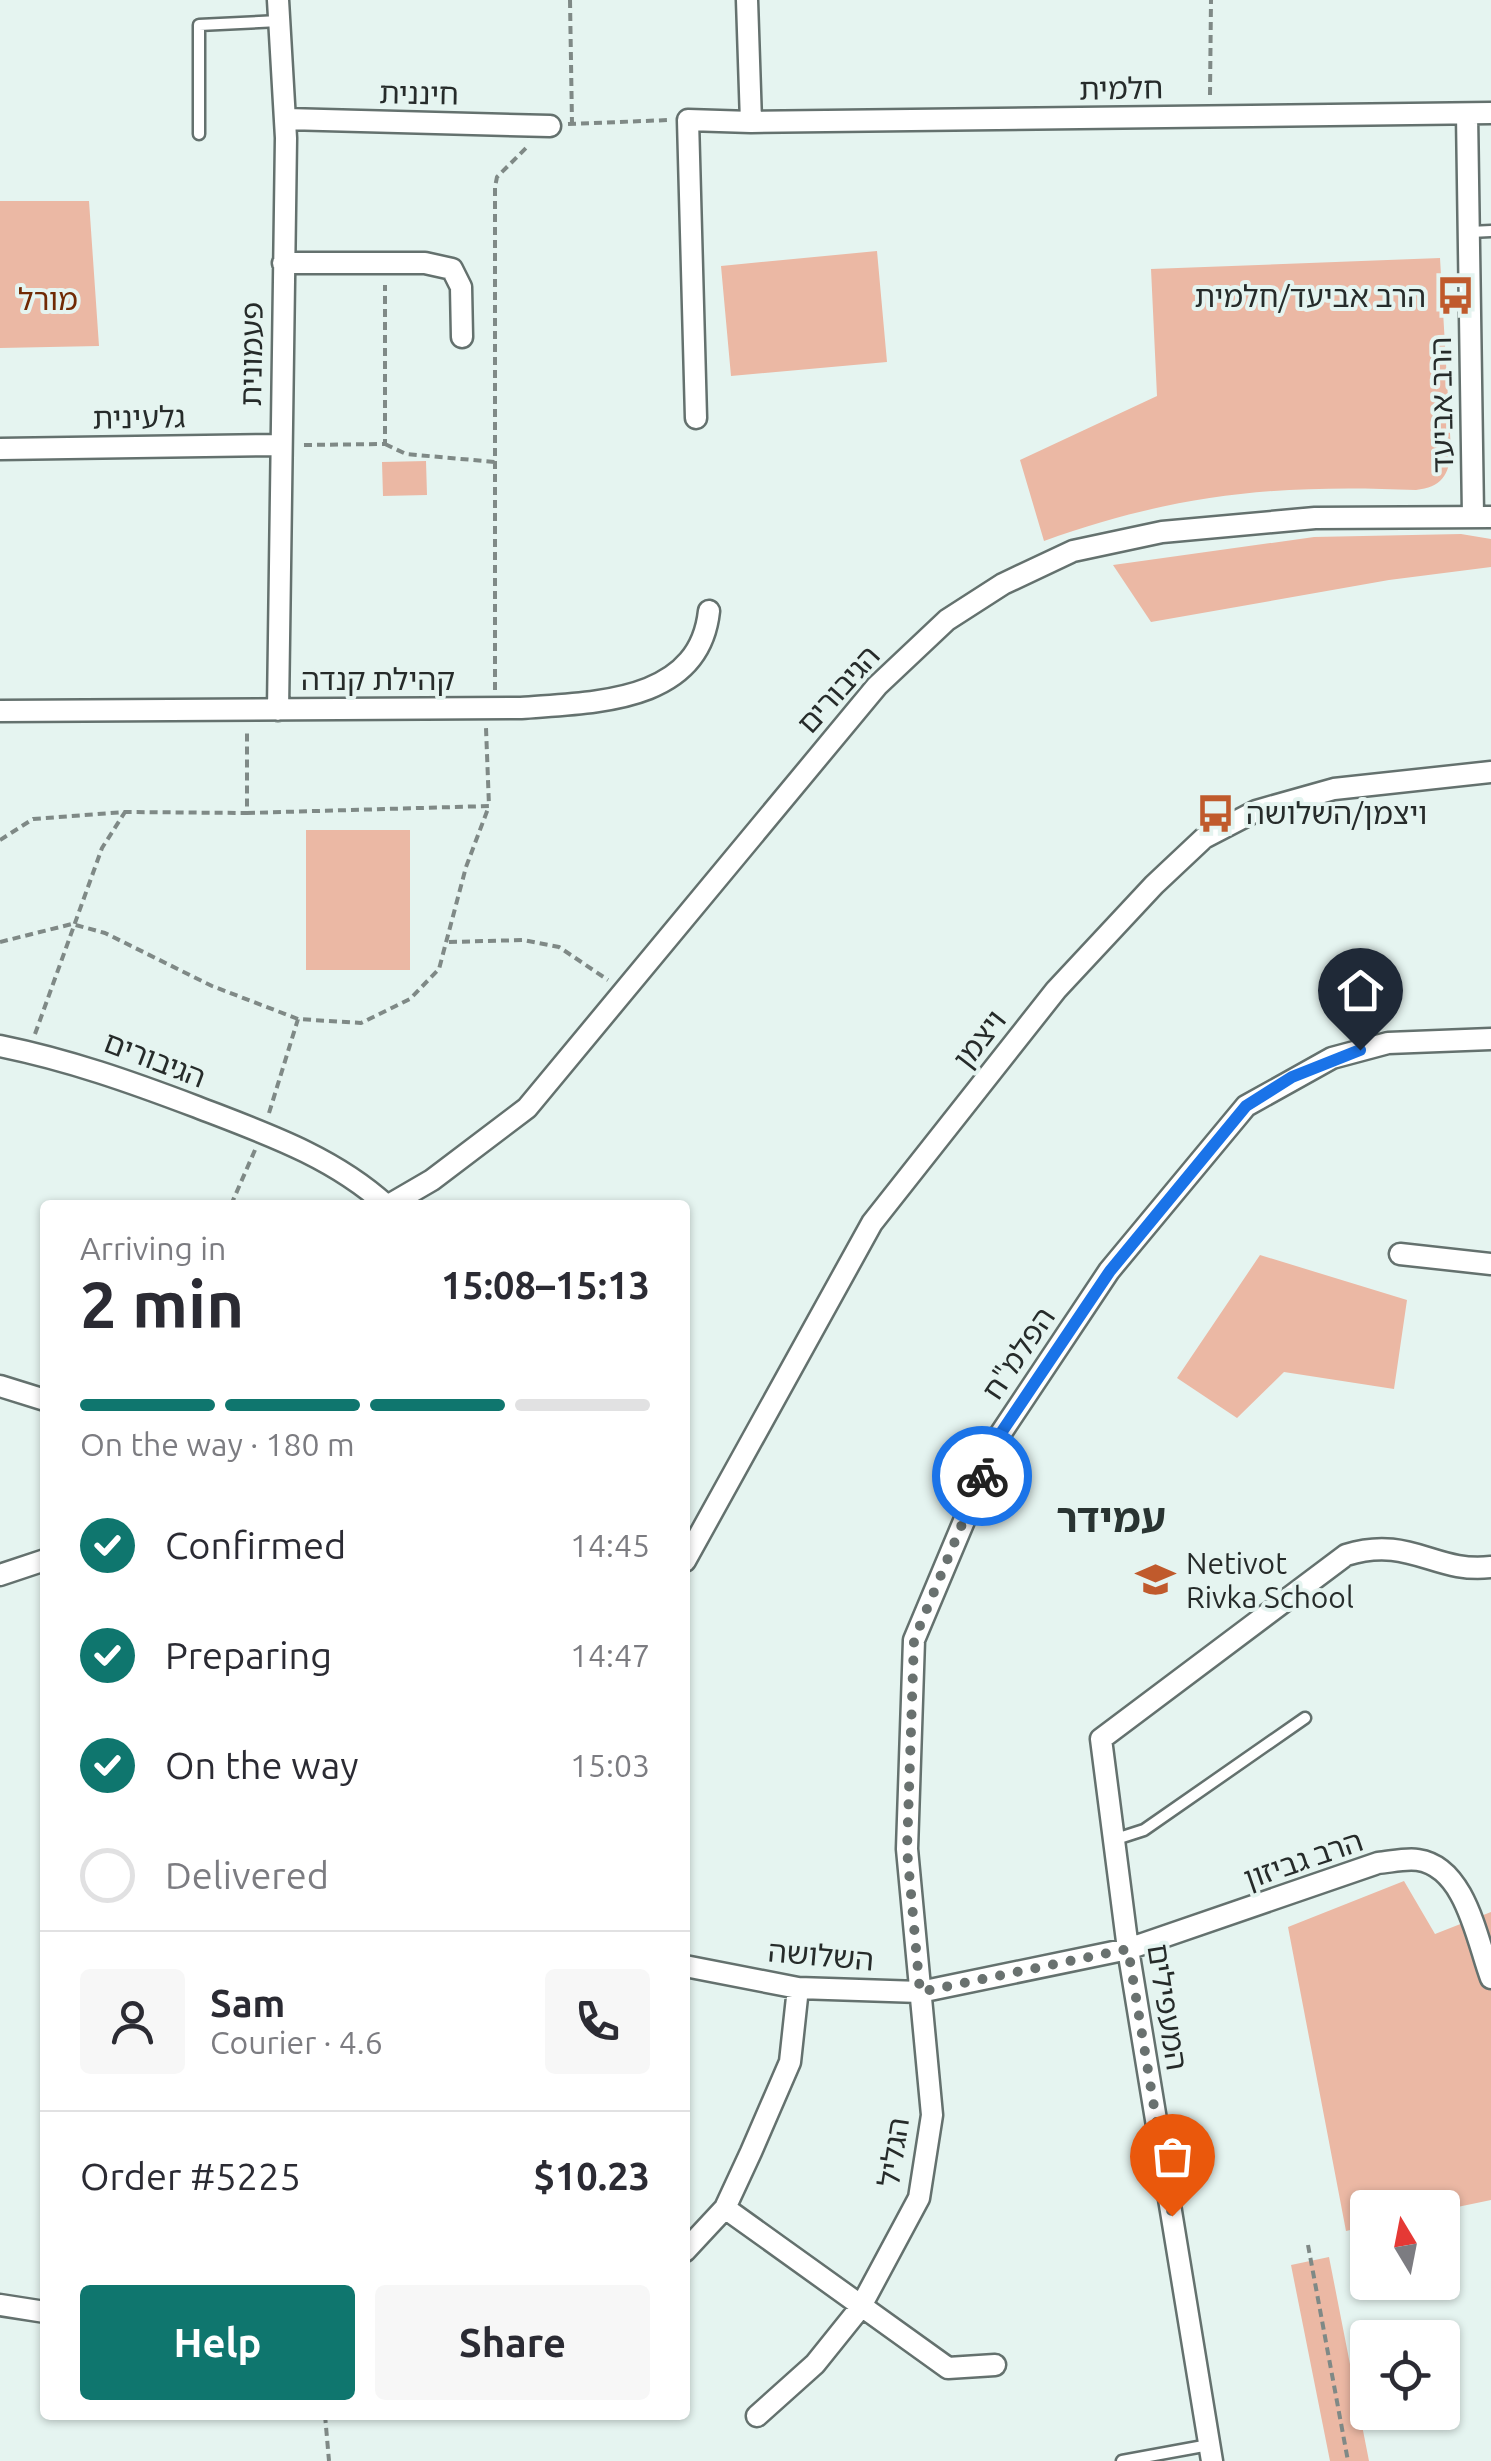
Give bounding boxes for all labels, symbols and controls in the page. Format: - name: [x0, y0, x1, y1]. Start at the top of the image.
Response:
- street label: חלמית: [1079, 70, 1163, 106]
- street label: חיננית: [379, 75, 459, 111]
- bus stop icon: הרב אביעד/חלמית: [1435, 275, 1477, 317]
- place label: הרב אביעד/חלמית: [1194, 279, 1426, 313]
- park label: מורל: [18, 282, 78, 316]
- street label: פעמונית: [233, 302, 269, 406]
- street label: הרב אביעד: [1423, 337, 1459, 473]
- street label: גלעינית: [92, 399, 186, 435]
- street label: הגיבורים: [790, 638, 886, 740]
- street label: קהילת קנדה: [301, 662, 455, 696]
- bus stop icon: ויצמן/השלושה: [1195, 792, 1237, 834]
- place label: ויצמן/השלושה: [1246, 796, 1427, 830]
- pin: [1318, 948, 1403, 1051]
- icon: home: [1333, 963, 1388, 1018]
- street label: ויצמן: [946, 1003, 1012, 1075]
- street label: הגיבורים: [99, 1024, 211, 1094]
- text: Arriving in: [80, 1230, 226, 1266]
- text: 15:08–15:13: [441, 1264, 650, 1306]
- text: 2 min: [80, 1267, 244, 1340]
- street label: הפלמ"ח: [975, 1300, 1061, 1406]
- text: On the way · 180 m: [80, 1426, 355, 1462]
- courier: [932, 1426, 1032, 1526]
- icon: bike: [955, 1449, 1010, 1504]
- district label: עמידר: [1056, 1495, 1166, 1540]
- icon: check: [80, 1518, 135, 1573]
- text: Confirmed: [165, 1524, 346, 1566]
- text: 14:45: [570, 1527, 650, 1563]
- place label: Netivot Rivka School: [1186, 1546, 1354, 1614]
- school or university icon: Netivot Rivka School: [1135, 1559, 1177, 1601]
- icon: check: [80, 1628, 135, 1683]
- text: Preparing: [165, 1634, 332, 1676]
- text: 14:47: [570, 1637, 650, 1673]
- icon: check: [80, 1738, 135, 1793]
- text: On the way: [165, 1744, 358, 1786]
- text: 15:03: [570, 1747, 650, 1783]
- street label: הרב גביזון: [1239, 1823, 1367, 1895]
- text: Delivered: [165, 1854, 329, 1896]
- street label: השלושה: [767, 1933, 875, 1977]
- street label: המעפילים: [1141, 1941, 1195, 2073]
- button: person: [80, 1969, 185, 2074]
- button: phone: [545, 1969, 650, 2074]
- text: Sam: [210, 1982, 285, 2024]
- text: Courier · 4.6: [210, 2024, 383, 2060]
- pin: [1130, 2114, 1215, 2217]
- street label: הגליל: [871, 2115, 915, 2189]
- icon: bag: [1145, 2129, 1200, 2184]
- text: Order #5225: [80, 2155, 301, 2197]
- text: $10.23: [533, 2155, 650, 2197]
- north arrow: [1350, 2190, 1460, 2300]
- map controls: [1350, 2190, 1460, 2430]
- button: Help: [80, 2285, 355, 2400]
- button: Share: [375, 2285, 650, 2400]
- button: locate: [1350, 2320, 1460, 2430]

